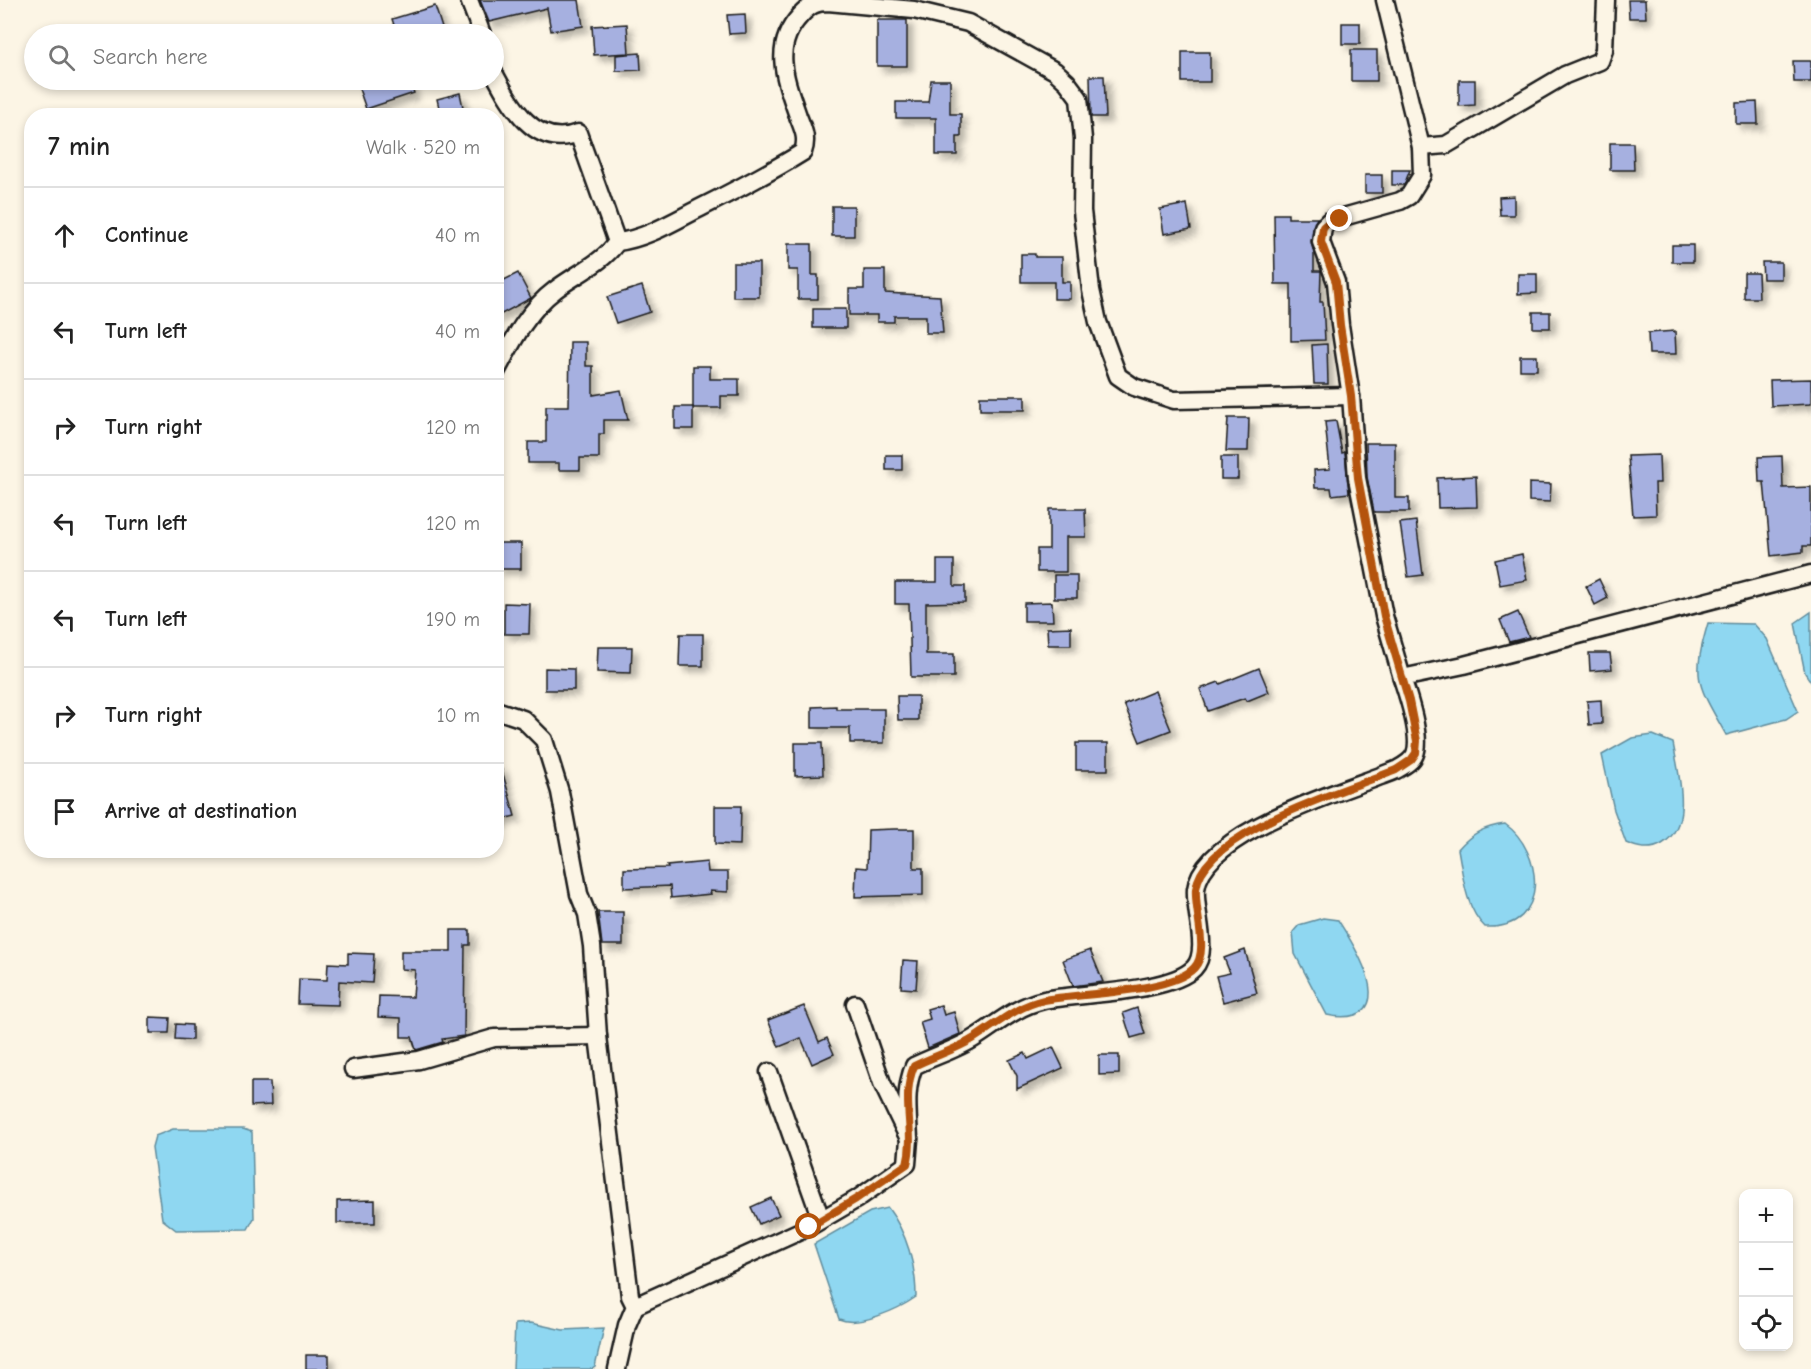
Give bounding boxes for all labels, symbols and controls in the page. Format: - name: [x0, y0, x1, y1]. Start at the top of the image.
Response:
- search box: [24, 24, 504, 90]
- icon: search: [45, 41, 78, 74]
- text: Search here: [93, 44, 208, 70]
- text: 7 min: [48, 132, 110, 162]
- text: Walk · 520 m: [366, 136, 480, 159]
- route end: [1326, 205, 1352, 231]
- icon: ahead: [48, 219, 81, 252]
- text: Continue: [105, 222, 188, 248]
- text: 40 m: [435, 224, 480, 247]
- icon: left: [48, 315, 81, 348]
- text: Turn left: [105, 318, 187, 344]
- text: 40 m: [435, 320, 480, 343]
- icon: right: [48, 411, 81, 444]
- text: Turn right: [105, 414, 202, 440]
- text: 120 m: [426, 416, 480, 439]
- icon: left: [48, 507, 81, 540]
- text: Turn left: [105, 510, 187, 536]
- text: 120 m: [426, 512, 480, 535]
- icon: left: [48, 603, 81, 636]
- text: Turn left: [105, 606, 187, 632]
- text: 190 m: [426, 608, 480, 631]
- icon: right: [48, 699, 81, 732]
- text: Turn right: [105, 702, 202, 728]
- text: 10 m: [437, 704, 480, 727]
- icon: arrive: [48, 795, 81, 828]
- text: Arrive at destination: [105, 798, 297, 824]
- map controls: [1739, 1189, 1793, 1351]
- button: +: [1739, 1189, 1793, 1243]
- route start: [795, 1213, 821, 1239]
- button: −: [1739, 1243, 1793, 1297]
- button: locate: [1739, 1297, 1793, 1351]

